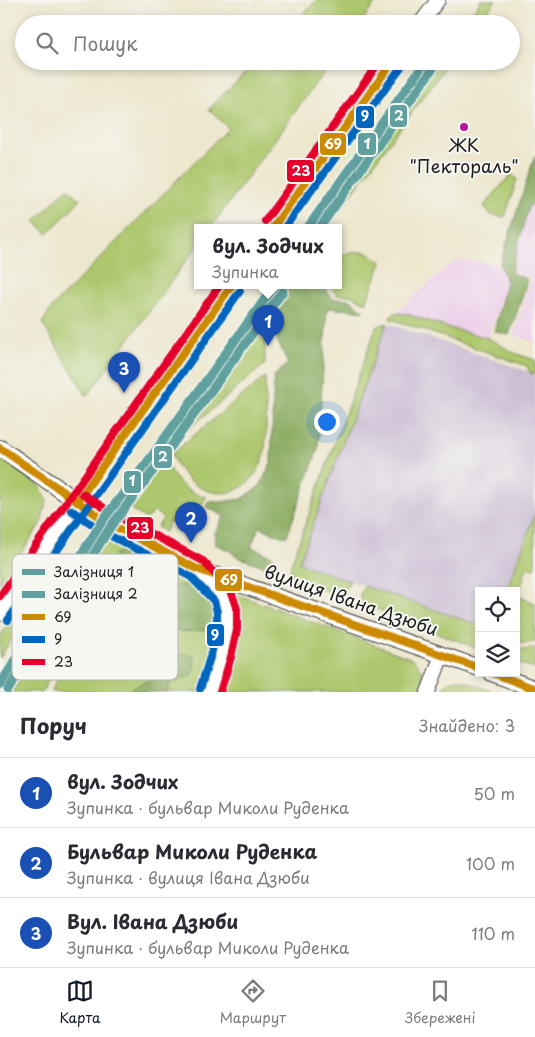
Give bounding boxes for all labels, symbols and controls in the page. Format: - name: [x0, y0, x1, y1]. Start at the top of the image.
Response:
- search box: [15, 15, 520, 70]
- icon: search: [33, 29, 61, 57]
- text: Пошук: [73, 29, 138, 57]
- line badge: 2: [389, 104, 408, 128]
- line badge: 9: [355, 105, 375, 129]
- text: 9: [361, 105, 369, 126]
- text: 2: [394, 105, 404, 126]
- marker: ЖК "Пектораль": [458, 121, 470, 133]
- place label: ЖК "Пектораль": [409, 131, 519, 179]
- line badge: 69: [319, 132, 347, 156]
- line badge: 1: [357, 132, 377, 156]
- text: 69: [324, 133, 342, 154]
- text: 1: [364, 133, 371, 154]
- line badge: 23: [286, 159, 315, 183]
- text: 23: [292, 160, 310, 181]
- popup: [194, 224, 342, 289]
- text: вул. Зодчих: [212, 231, 324, 259]
- text: Зупинка: [212, 259, 278, 283]
- pin: 1: [252, 305, 284, 346]
- pin: 3: [108, 352, 140, 393]
- your location: [314, 409, 340, 435]
- line badge: 2: [153, 445, 173, 469]
- text: 2: [158, 446, 168, 467]
- line badge: 1: [123, 470, 142, 494]
- text: 1: [129, 470, 136, 491]
- pin: 2: [175, 502, 207, 543]
- line badge: 23: [126, 516, 154, 540]
- text: 23: [131, 517, 149, 538]
- legend: [12, 554, 178, 680]
- street label: вулиця Івана Дзюби: [261, 557, 442, 642]
- text: Залізниця 1: [53, 561, 134, 582]
- line badge: 69: [214, 568, 243, 592]
- text: 69: [220, 569, 238, 590]
- text: Залізниця 2: [53, 583, 138, 604]
- map controls: [475, 587, 520, 677]
- button: locate: [475, 587, 520, 632]
- text: 69: [54, 606, 72, 627]
- line badge: 9: [206, 623, 225, 647]
- text: 9: [211, 624, 219, 645]
- text: 9: [54, 628, 62, 649]
- button: layers: [475, 632, 520, 677]
- text: 23: [54, 651, 73, 672]
- text: Поруч: [20, 709, 87, 741]
- text: Знайдено: 3: [419, 713, 515, 737]
- text: вул. Зодчих: [67, 767, 178, 795]
- text: 1: [32, 781, 40, 805]
- text: 50 m: [474, 781, 515, 805]
- text: Зупинка · бульвар Миколи Руденка: [67, 795, 349, 819]
- text: Бульвар Миколи Руденка: [67, 837, 317, 865]
- text: 2: [30, 851, 42, 875]
- text: 100 m: [466, 851, 515, 875]
- text: Зупинка · вулиця Івана Дзюби: [67, 865, 310, 889]
- text: Вул. Івана Дзюби: [67, 907, 238, 935]
- text: 3: [31, 921, 41, 945]
- text: 110 m: [472, 921, 515, 945]
- text: Зупинка · бульвар Миколи Руденка: [67, 935, 349, 959]
- tab: Карта: [60, 977, 101, 1028]
- tab: Маршрут: [220, 977, 286, 1028]
- tab: Збережені: [405, 977, 475, 1028]

